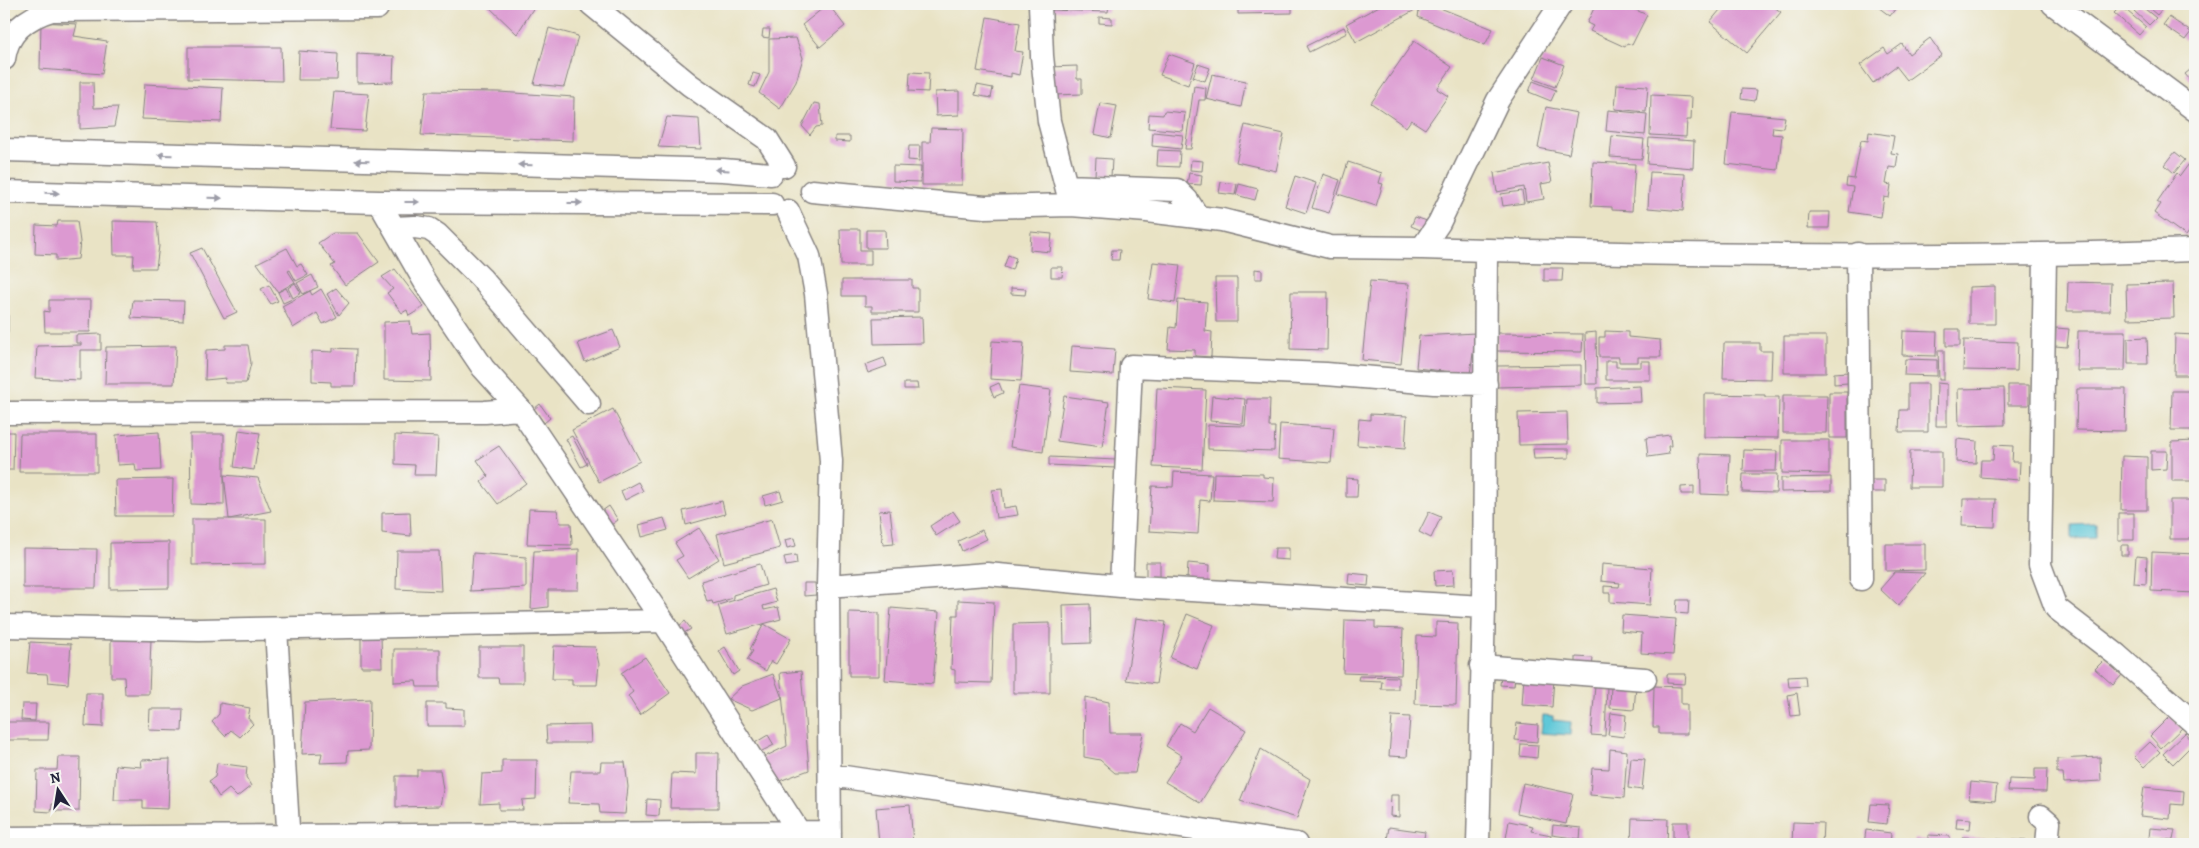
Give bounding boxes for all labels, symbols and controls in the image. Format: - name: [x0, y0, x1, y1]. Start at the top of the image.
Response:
- one-way arrow: [157, 151, 173, 159]
- one-way arrow: [354, 156, 370, 164]
- one-way arrow: [516, 161, 532, 169]
- one-way arrow: [714, 165, 730, 173]
- one-way arrow: [45, 189, 61, 197]
- one-way arrow: [207, 194, 223, 202]
- one-way arrow: [405, 198, 421, 206]
- one-way arrow: [567, 199, 583, 207]
- north arrow: [32, 766, 82, 816]
- text: N: [48, 767, 62, 788]

